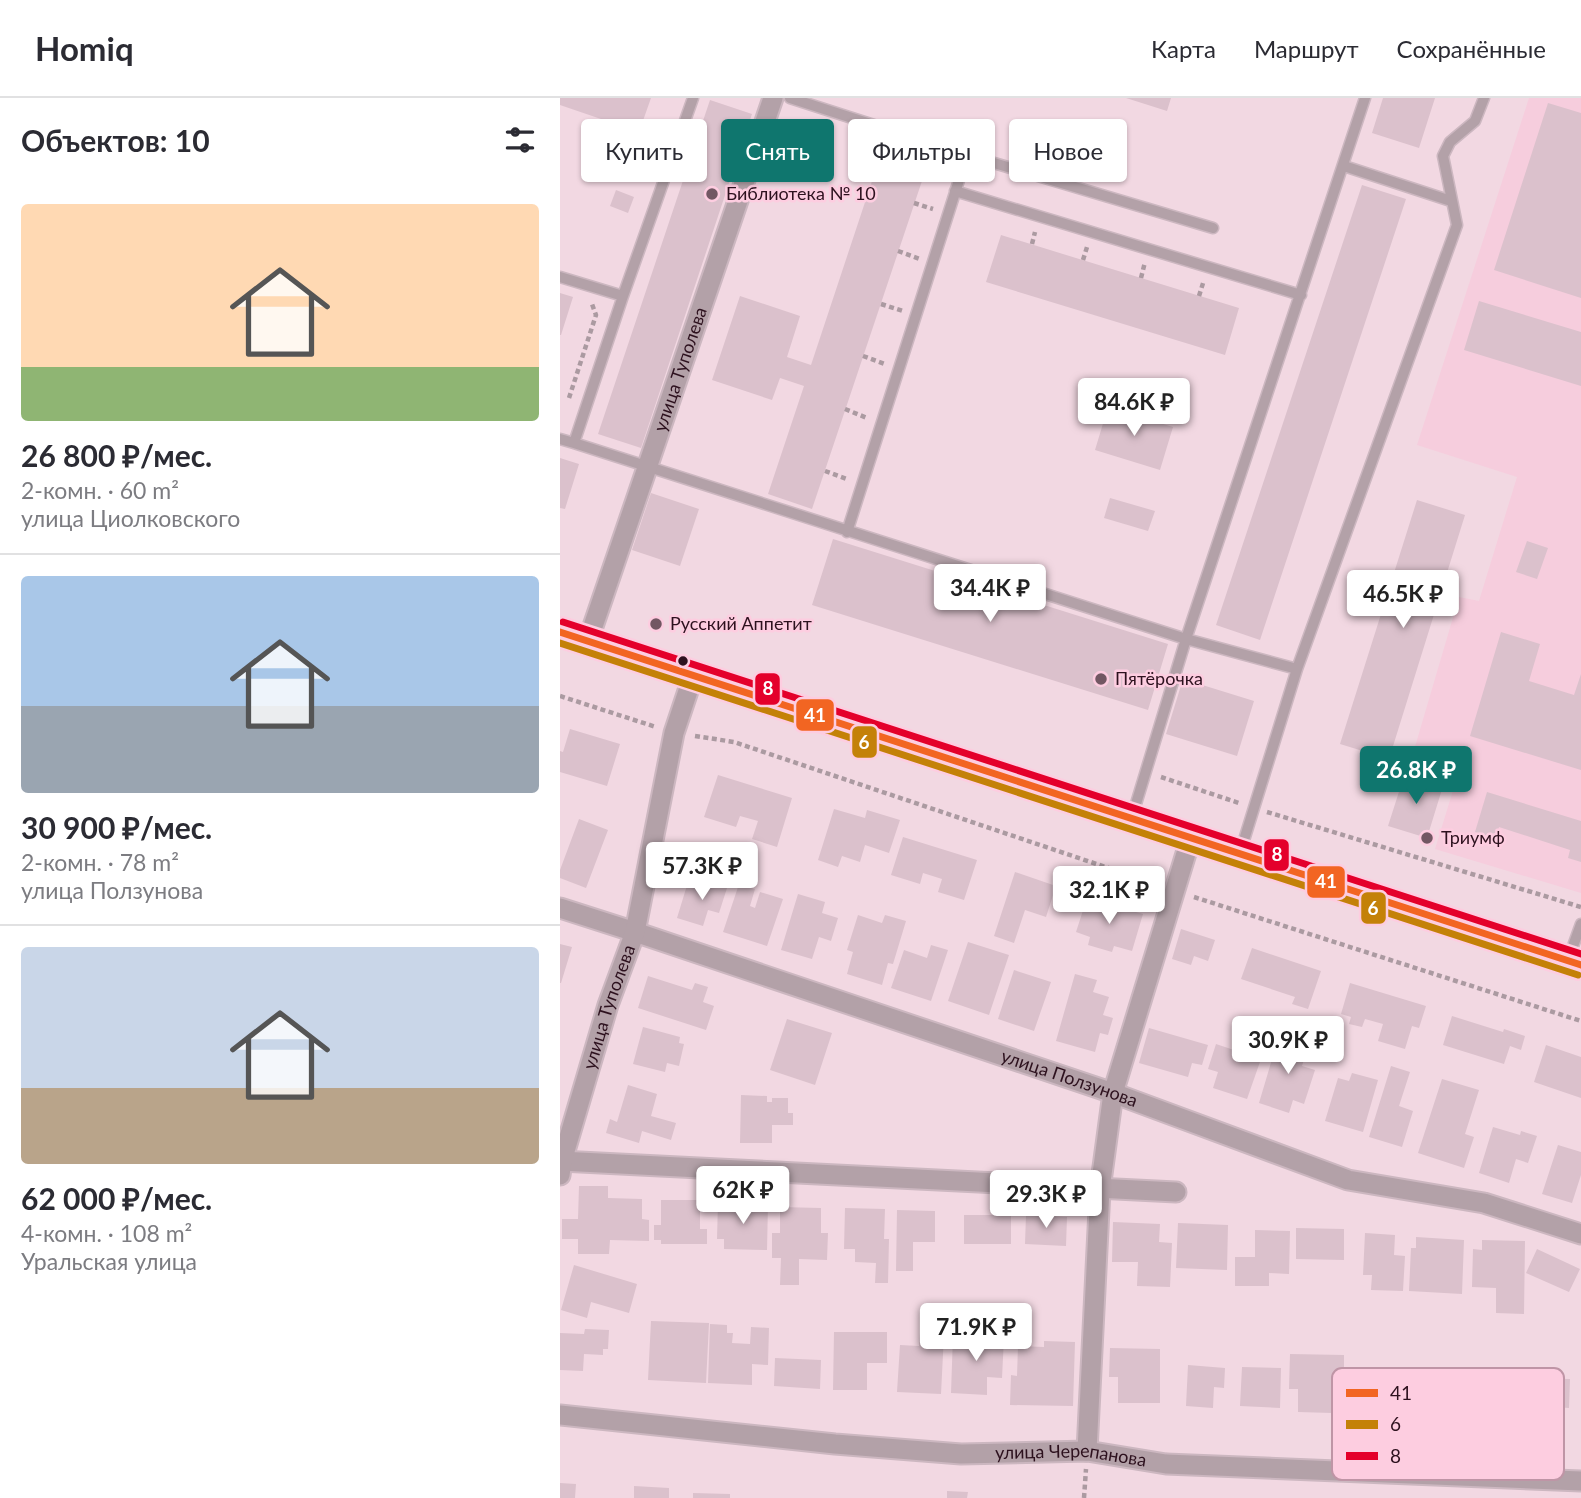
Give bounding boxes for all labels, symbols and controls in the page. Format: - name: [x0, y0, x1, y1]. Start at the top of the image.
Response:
- text: Homiq: [35, 28, 134, 68]
- text: Карта: [1151, 34, 1216, 63]
- text: Маршрут: [1254, 34, 1359, 63]
- text: Сохранённые: [1397, 34, 1546, 63]
- chip: Купить: [581, 119, 707, 182]
- chip: Снять: [721, 119, 834, 182]
- chip: Фильтры: [848, 119, 995, 182]
- chip: Новое: [1009, 119, 1127, 182]
- icon: filters: [501, 121, 539, 159]
- text: Объектов: 10: [21, 122, 210, 158]
- place label: Библиотека № 10: [726, 182, 876, 204]
- marker: Библиотека № 10: [704, 186, 720, 202]
- icon: home: [217, 249, 343, 375]
- street label: улица Туполева: [648, 304, 711, 434]
- pin: 84.6K ₽: [1069, 378, 1199, 438]
- text: 84.6K ₽: [1094, 387, 1174, 415]
- text: 26 800 ₽/мес.: [21, 437, 212, 473]
- text: 2-комн. · 60 m²: [21, 476, 179, 504]
- text: улица Циолковского: [21, 504, 240, 532]
- pin: 34.4K ₽: [925, 564, 1055, 624]
- pin: 46.5K ₽: [1338, 570, 1468, 630]
- text: 34.4K ₽: [950, 573, 1030, 601]
- text: 46.5K ₽: [1363, 579, 1443, 607]
- place label: Русский Аппетит: [670, 612, 812, 634]
- marker: Русский Аппетит: [648, 616, 664, 632]
- icon: home: [217, 621, 343, 747]
- unlabelled marker: [676, 654, 690, 668]
- place label: Пятёрочка: [1115, 667, 1203, 689]
- marker: Пятёрочка: [1093, 671, 1109, 687]
- line badge: 8: [754, 672, 781, 706]
- text: 8: [762, 676, 774, 699]
- line badge: 41: [795, 698, 835, 732]
- text: 41: [804, 703, 826, 726]
- line badge: 6: [851, 725, 878, 759]
- text: 6: [858, 730, 870, 753]
- pin: 26.8K ₽: [1351, 746, 1481, 806]
- text: 26.8K ₽: [1376, 755, 1456, 783]
- text: 30 900 ₽/мес.: [21, 809, 212, 845]
- place label: Триумф: [1441, 826, 1505, 848]
- marker: Триумф: [1419, 830, 1435, 846]
- line badge: 8: [1263, 838, 1290, 872]
- pin: 57.3K ₽: [637, 842, 767, 902]
- text: 8: [1271, 842, 1283, 865]
- text: 2-комн. · 78 m²: [21, 848, 179, 876]
- text: 57.3K ₽: [662, 851, 742, 879]
- line badge: 41: [1306, 865, 1346, 899]
- pin: 32.1K ₽: [1044, 866, 1174, 926]
- text: 41: [1315, 869, 1337, 892]
- text: 32.1K ₽: [1069, 875, 1149, 903]
- text: улица Ползунова: [21, 876, 203, 904]
- line badge: 6: [1360, 891, 1387, 925]
- text: 6: [1367, 896, 1379, 919]
- street label: улица Туполева: [578, 941, 639, 1072]
- icon: home: [217, 992, 343, 1118]
- pin: 30.9K ₽: [1223, 1016, 1353, 1076]
- text: 30.9K ₽: [1248, 1025, 1328, 1053]
- street label: улица Ползунова: [999, 1044, 1141, 1111]
- pin: 62K ₽: [694, 1166, 792, 1226]
- pin: 29.3K ₽: [981, 1170, 1111, 1230]
- text: 62K ₽: [712, 1175, 774, 1203]
- text: 29.3K ₽: [1006, 1179, 1086, 1207]
- text: 62 000 ₽/мес.: [21, 1180, 212, 1216]
- text: 4-комн. · 108 m²: [21, 1219, 192, 1247]
- text: Уральская улица: [21, 1247, 197, 1275]
- pin: 71.9K ₽: [911, 1304, 1041, 1363]
- text: 71.9K ₽: [936, 1312, 1016, 1340]
- legend: [1332, 1368, 1564, 1480]
- text: 41: [1390, 1381, 1412, 1404]
- text: 6: [1390, 1412, 1401, 1435]
- street label: улица Черепанова: [995, 1439, 1148, 1471]
- text: 8: [1390, 1444, 1401, 1467]

